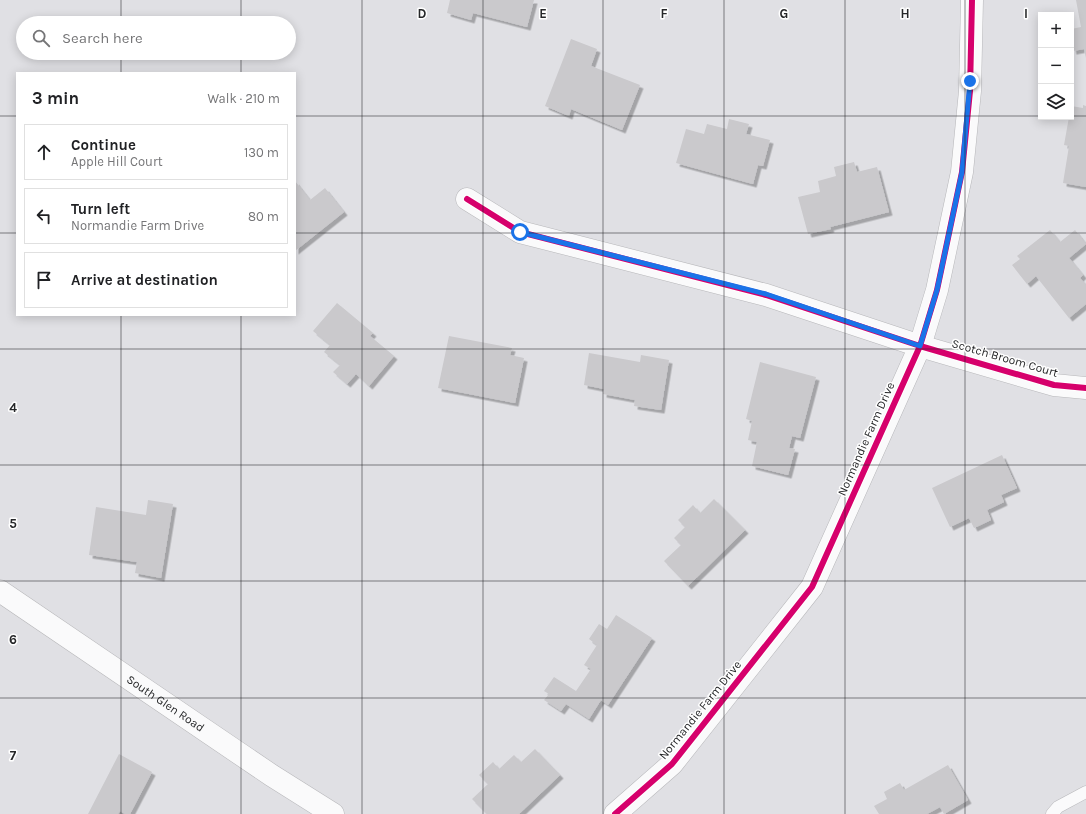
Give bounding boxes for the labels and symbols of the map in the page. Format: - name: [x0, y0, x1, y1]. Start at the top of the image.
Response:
- text: D: [418, 6, 427, 21]
- text: E: [539, 6, 547, 21]
- text: F: [660, 6, 668, 21]
- text: G: [780, 6, 788, 21]
- text: H: [900, 6, 910, 21]
- text: I: [1024, 6, 1028, 21]
- route end: [961, 72, 979, 90]
- route start: [511, 223, 529, 241]
- street label: Scotch Broom Court: [950, 336, 1060, 380]
- street label: Normandie Farm Drive: [835, 380, 897, 498]
- text: 4: [9, 400, 17, 415]
- text: 5: [9, 516, 17, 531]
- text: 6: [9, 632, 17, 647]
- street label: Normandie Farm Drive: [656, 658, 744, 762]
- street label: South Glen Road: [124, 672, 207, 735]
- text: 7: [10, 748, 17, 763]

